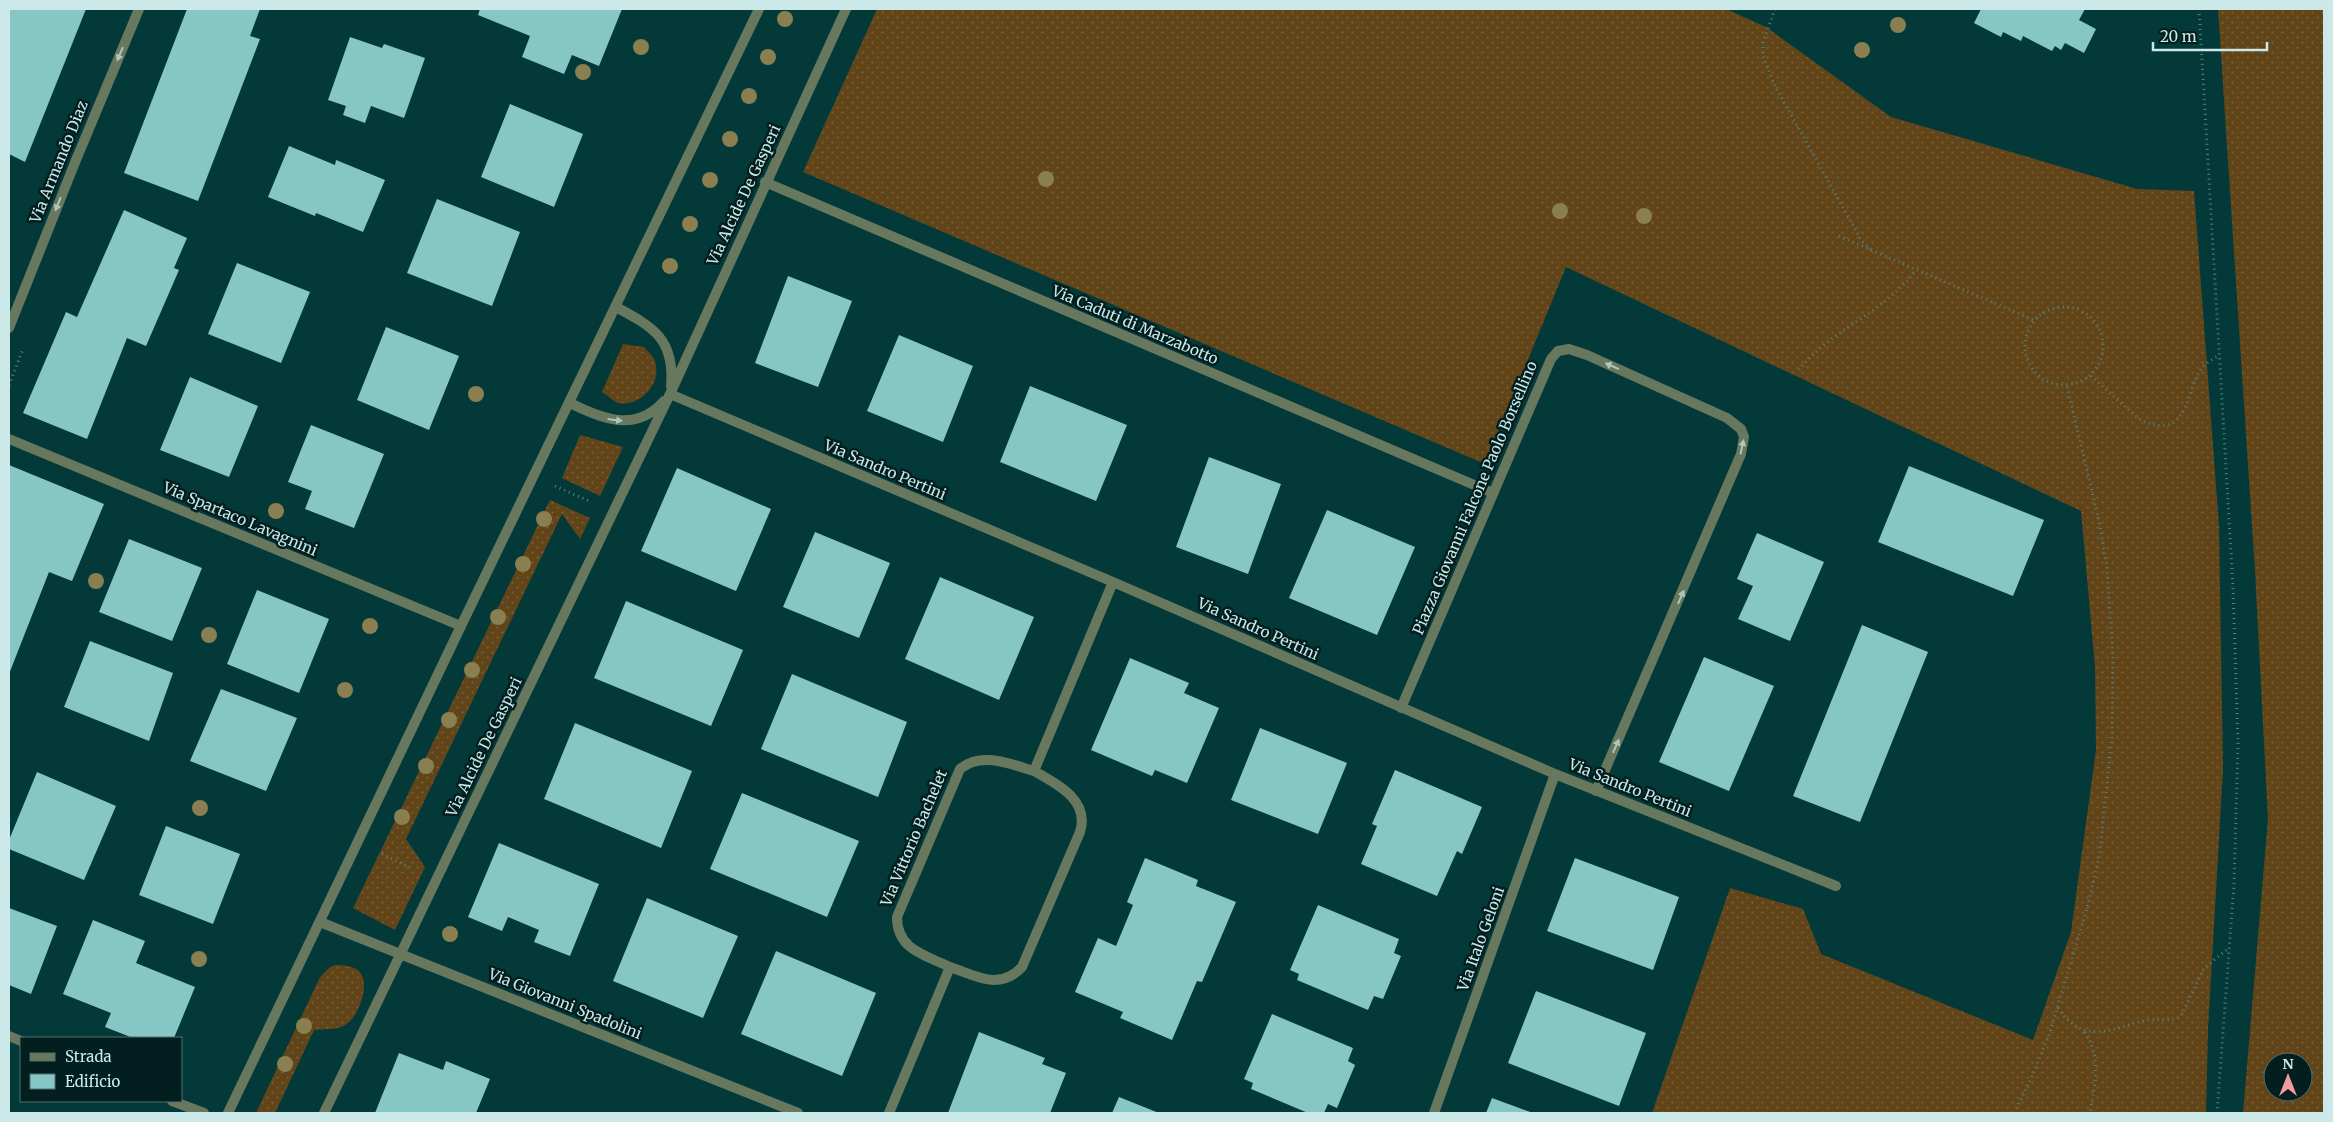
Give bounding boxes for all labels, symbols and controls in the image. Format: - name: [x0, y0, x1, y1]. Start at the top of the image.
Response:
- scale bar: [2153, 20, 2267, 52]
- text: 20 m: [2160, 27, 2197, 46]
- one-way arrow: [116, 47, 124, 62]
- street label: Via Armando Diaz: [25, 98, 92, 227]
- street label: Via Alcide De Gasperi: [702, 121, 785, 269]
- one-way arrow: [54, 197, 62, 212]
- street label: Via Caduti di Marzabotto: [1048, 280, 1221, 368]
- street label: Piazza Giovanni Falcone Paolo Borsellino: [1408, 358, 1541, 637]
- one-way arrow: [1605, 362, 1619, 370]
- one-way arrow: [607, 416, 623, 424]
- street label: Via Sandro Pertini: [820, 435, 949, 504]
- one-way arrow: [1738, 439, 1746, 454]
- street label: Via Spartaco Lavagnini: [159, 477, 320, 560]
- one-way arrow: [1677, 590, 1685, 604]
- street label: Via Sandro Pertini: [1194, 593, 1322, 664]
- street label: Via Alcide De Gasperi: [441, 674, 526, 821]
- one-way arrow: [1613, 739, 1621, 753]
- street label: Via Sandro Pertini: [1565, 754, 1695, 821]
- street label: Via Vittorio Bachelet: [876, 766, 951, 910]
- street label: Via Italo Geloni: [1453, 884, 1508, 995]
- street label: Via Giovanni Spadolini: [485, 964, 645, 1043]
- legend: [20, 1037, 182, 1102]
- text: Strada: [65, 1047, 112, 1066]
- north arrow: [2263, 1052, 2313, 1102]
- text: N: [2282, 1055, 2294, 1073]
- text: Edificio: [65, 1072, 121, 1091]

